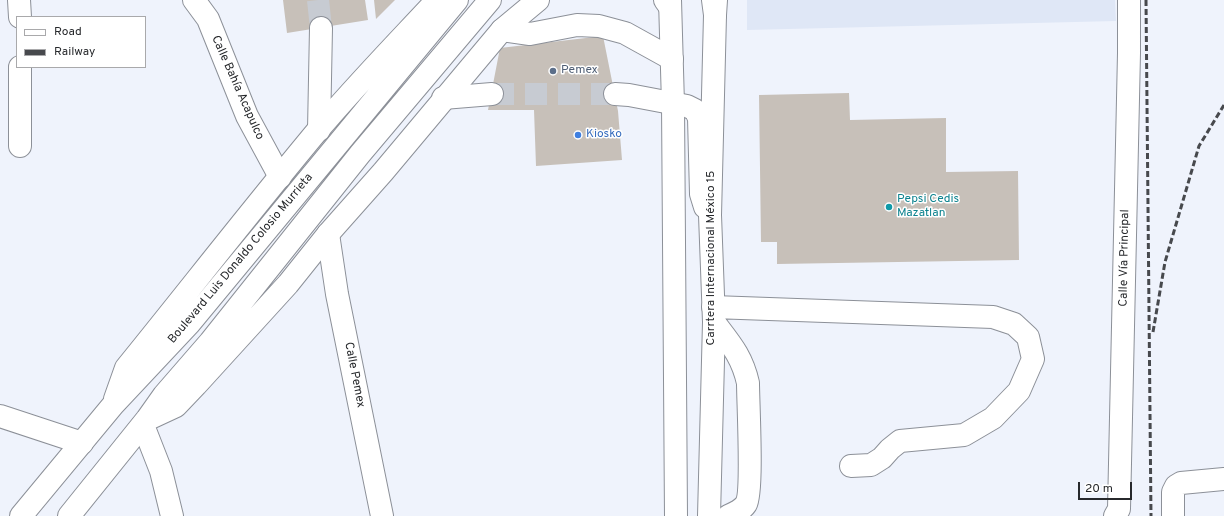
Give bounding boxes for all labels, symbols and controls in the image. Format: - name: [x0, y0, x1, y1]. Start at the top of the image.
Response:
- legend: [16, 16, 146, 68]
- text: Road: [54, 24, 82, 40]
- street label: Calle Bahía Acapulco: [207, 34, 267, 142]
- text: Railway: [54, 44, 95, 60]
- place label: Pemex: [561, 64, 598, 78]
- marker: Pemex: [548, 66, 558, 76]
- place label: Kiosko: [586, 128, 622, 142]
- marker: Kiosko: [573, 130, 583, 140]
- street label: Boulevard Luis Donaldo Colosio Murrieta: [166, 171, 316, 347]
- street label: Carrtera Internacional México 15: [705, 171, 719, 345]
- place label: Pepsi Cedis Mazatlan: [897, 193, 959, 221]
- marker: Pepsi Cedis Mazatlan: [884, 202, 894, 212]
- street label: Calle Vía Principal: [1117, 209, 1133, 307]
- street label: Calle Pemex: [341, 341, 367, 409]
- scale bar: [1080, 474, 1134, 500]
- text: 20 m: [1085, 481, 1113, 497]

